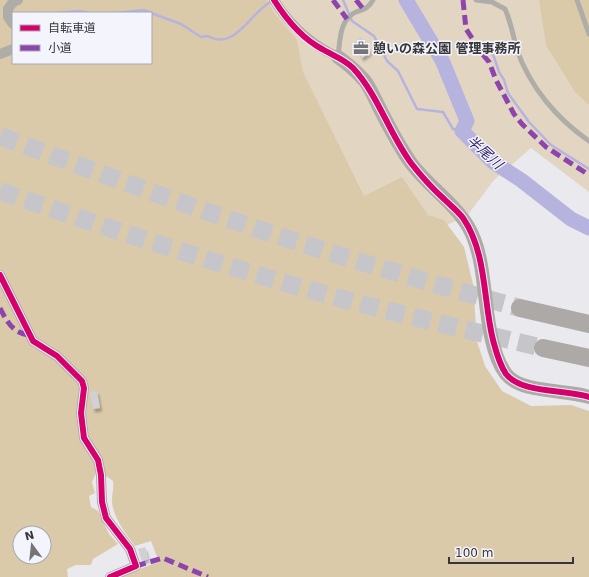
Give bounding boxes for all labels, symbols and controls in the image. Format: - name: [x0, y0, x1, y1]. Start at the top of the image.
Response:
- legend: [12, 12, 152, 64]
- text: 自転車道: [48, 21, 96, 35]
- office icon: 憩いの森公園 管理事務所: [352, 39, 370, 57]
- text: 小道: [48, 41, 72, 55]
- place label: 憩いの森公園 管理事務所: [373, 41, 521, 56]
- water label: 半尾川: [464, 132, 507, 173]
- north arrow: [12, 525, 52, 565]
- text: N: [23, 528, 36, 543]
- scale bar: [449, 539, 573, 565]
- text: 100 m: [455, 546, 493, 560]

